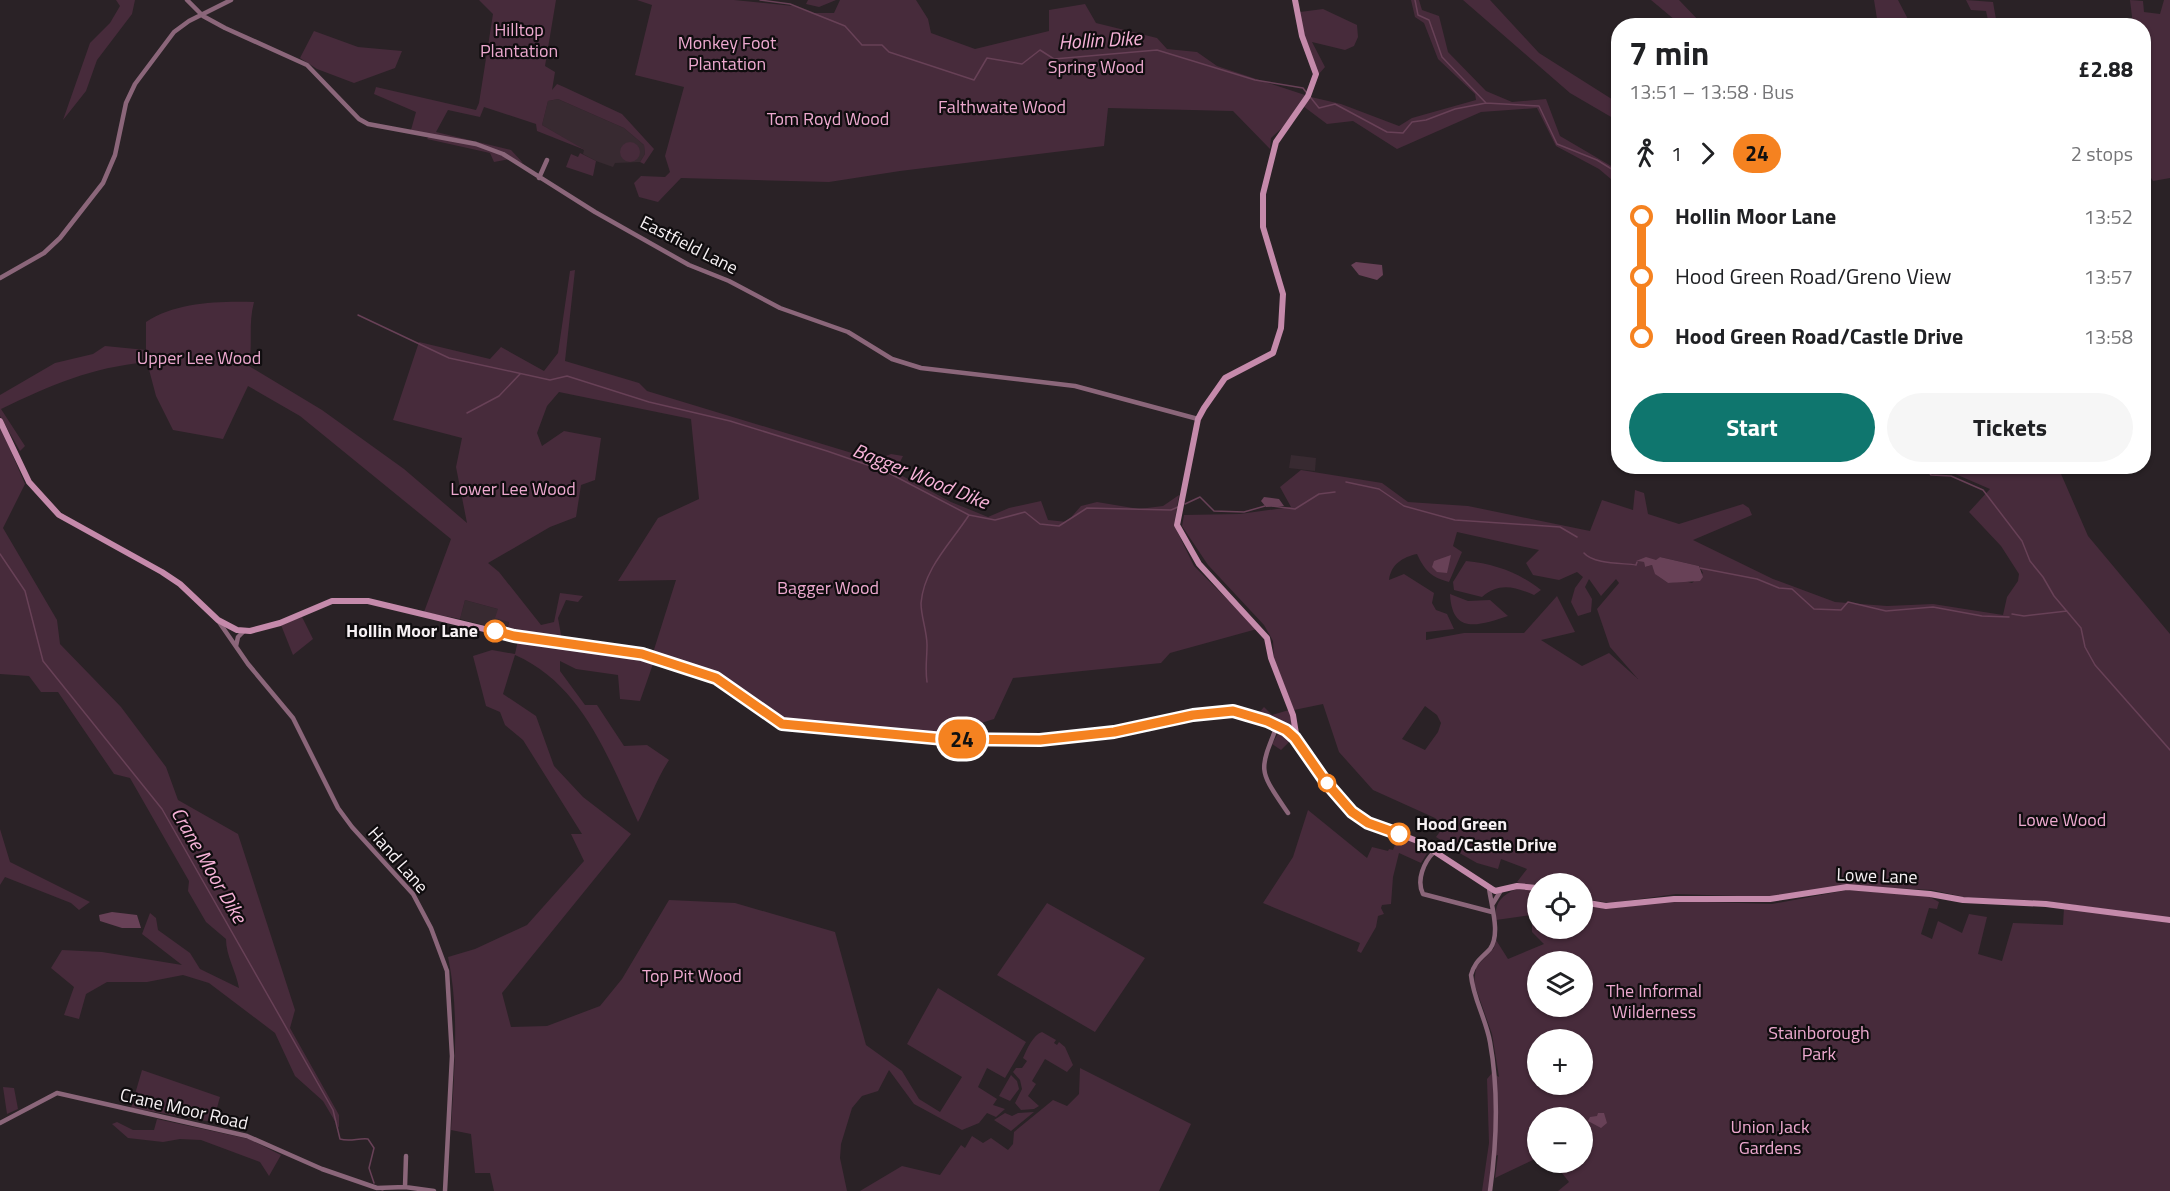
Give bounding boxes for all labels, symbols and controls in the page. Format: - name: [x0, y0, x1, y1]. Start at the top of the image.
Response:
- park label: Hilltop Plantation: [480, 16, 558, 64]
- water label: Hollin Dike: [1057, 22, 1144, 57]
- text: 7 min: [1629, 28, 1709, 78]
- park label: Monkey Foot Plantation: [678, 29, 777, 77]
- text: £2.88: [2078, 52, 2133, 86]
- park label: Spring Wood: [1048, 53, 1144, 80]
- text: 13:51 – 13:58 · Bus: [1629, 76, 1794, 107]
- park label: Falthwaite Wood: [938, 93, 1066, 120]
- park label: Tom Royd Wood: [767, 105, 889, 132]
- icon: walk: [1629, 137, 1662, 170]
- icon: forward: [1691, 137, 1724, 170]
- text: 24: [1745, 137, 1769, 169]
- text: 1: [1671, 138, 1682, 169]
- text: 2 stops: [2071, 138, 2133, 169]
- text: Hollin Moor Lane: [1675, 199, 1836, 233]
- text: 13:52: [2084, 201, 2133, 232]
- street label: Eastfield Lane: [636, 208, 743, 281]
- text: Hood Green Road/Greno View: [1675, 259, 1952, 293]
- text: 13:57: [2084, 261, 2133, 292]
- text: Hood Green Road/Castle Drive: [1675, 319, 1963, 353]
- text: 13:58: [2084, 321, 2133, 352]
- park label: Upper Lee Wood: [137, 344, 261, 371]
- button: Start: [1629, 393, 1875, 462]
- button: Tickets: [1887, 393, 2133, 462]
- water label: Bagger Wood Dike: [848, 434, 996, 518]
- park label: Lower Lee Wood: [450, 475, 576, 502]
- park label: Bagger Wood: [777, 574, 879, 601]
- place label: Hollin Moor Lane: [346, 617, 478, 644]
- marker: Hollin Moor Lane: [484, 620, 506, 642]
- line badge: 24: [935, 720, 989, 758]
- text: 24: [950, 723, 974, 755]
- unlabelled marker: [1318, 774, 1336, 792]
- water label: Crane Moor Dike: [164, 801, 256, 930]
- park label: Lowe Wood: [2018, 806, 2106, 833]
- place label: Hood Green Road/Castle Drive: [1416, 810, 1557, 858]
- street label: Hand Lane: [362, 820, 435, 899]
- marker: Hood Green Road/Castle Drive: [1388, 823, 1410, 845]
- street label: Lowe Lane: [1836, 861, 1918, 890]
- map controls: [1527, 873, 1593, 1173]
- button: locate: [1527, 873, 1593, 939]
- button: layers: [1527, 951, 1593, 1017]
- park label: Top Pit Wood: [642, 962, 742, 989]
- park label: The Informal Wilderness: [1606, 977, 1702, 1025]
- park label: Stainborough Park: [1768, 1019, 1870, 1067]
- button: +: [1527, 1029, 1593, 1095]
- street label: Crane Moor Road: [117, 1081, 251, 1136]
- button: −: [1527, 1107, 1593, 1173]
- park label: Union Jack Gardens: [1730, 1113, 1810, 1161]

